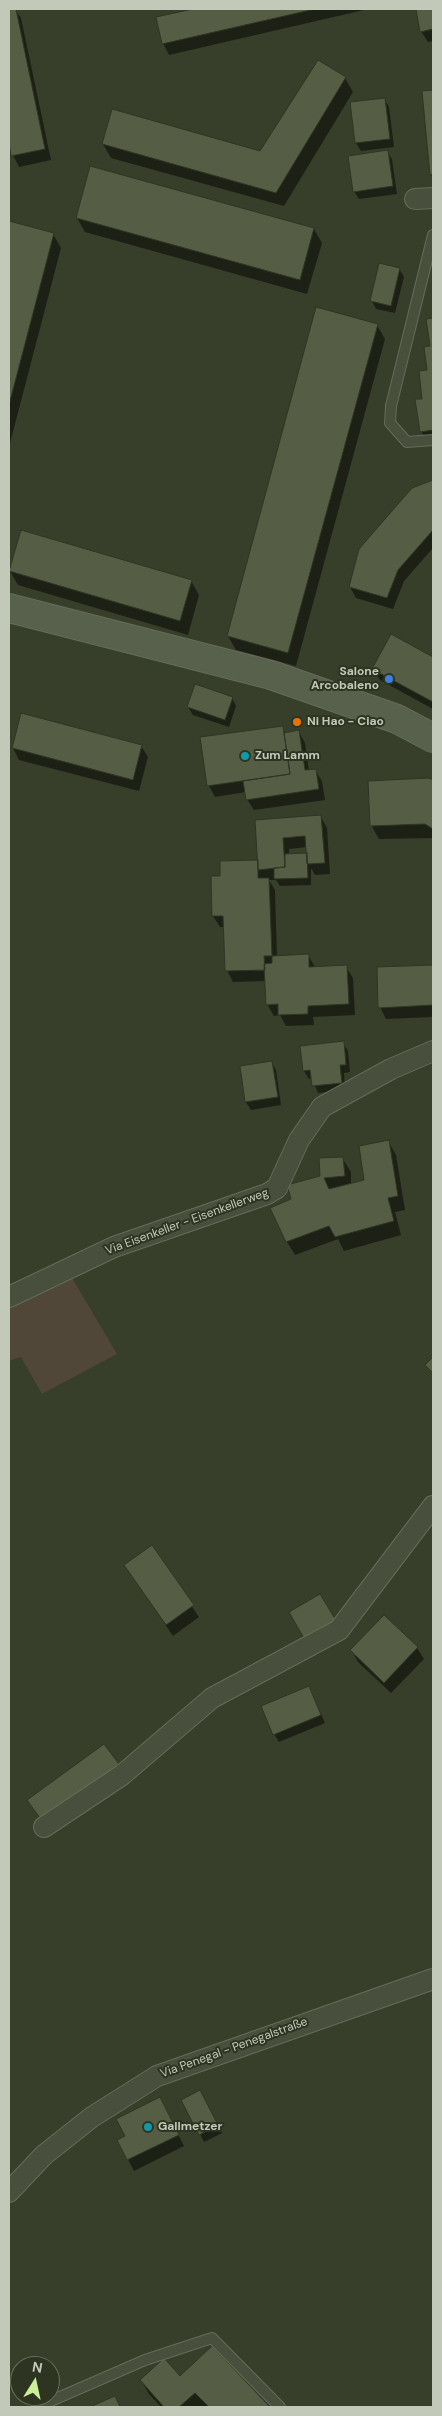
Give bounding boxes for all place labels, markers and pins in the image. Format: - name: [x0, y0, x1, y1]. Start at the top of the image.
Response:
- place label: Salone Arcobaleno: [311, 665, 379, 693]
- marker: Salone Arcobaleno: [383, 673, 395, 685]
- place label: Ni Hao - Ciao: [307, 715, 384, 729]
- marker: Ni Hao - Ciao: [291, 716, 303, 728]
- place label: Zum Lamm: [255, 749, 320, 763]
- marker: Zum Lamm: [239, 750, 251, 762]
- place label: Gallmetzer: [158, 2120, 222, 2134]
- marker: Gallmetzer: [142, 2121, 154, 2133]

